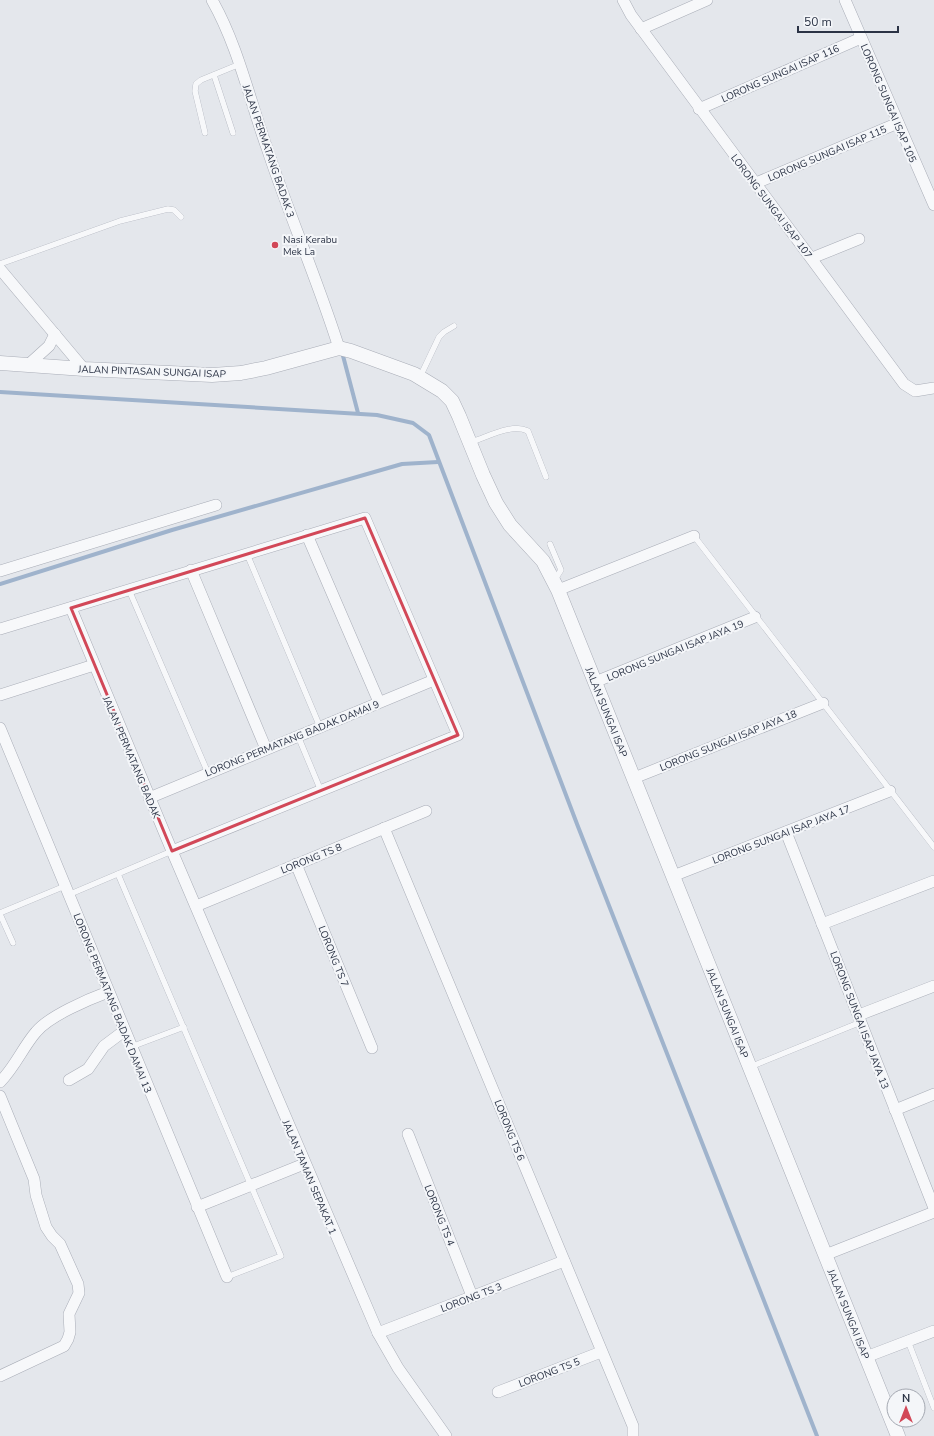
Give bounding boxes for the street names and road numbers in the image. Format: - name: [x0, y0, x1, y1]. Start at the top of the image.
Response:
- street label: LORONG SUNGAI ISAP 116: [719, 42, 842, 106]
- street label: LORONG SUNGAI ISAP 105: [857, 42, 919, 165]
- street label: JALAN PERMATANG BADAK 3: [238, 82, 297, 220]
- street label: LORONG SUNGAI ISAP 115: [766, 123, 889, 185]
- street label: LORONG SUNGAI ISAP 107: [727, 151, 815, 262]
- street label: JALAN PINTASAN SUNGAI ISAP: [77, 362, 227, 382]
- street label: LORONG SUNGAI ISAP JAYA 19: [605, 617, 746, 685]
- street label: JALAN SUNGAI ISAP: [581, 664, 631, 760]
- street label: JALAN PERMATANG BADAK: [99, 693, 164, 821]
- street label: LORONG PERMATANG BADAK DAMAI 9: [203, 697, 382, 780]
- street label: LORONG SUNGAI ISAP JAYA 18: [658, 707, 799, 775]
- street label: LORONG SUNGAI ISAP JAYA 17: [710, 802, 852, 868]
- street label: LORONG TS 8: [279, 840, 344, 878]
- street label: LORONG PERMATANG BADAK DAMAI 13: [69, 911, 155, 1095]
- street label: LORONG TS 7: [314, 924, 352, 989]
- street label: LORONG SUNGAI ISAP JAYA 13: [826, 949, 892, 1091]
- street label: JALAN SUNGAI ISAP: [702, 965, 752, 1061]
- street label: LORONG TS 6: [490, 1098, 528, 1163]
- street label: JALAN TAMAN SEPAKAT 1: [278, 1117, 340, 1237]
- street label: LORONG TS 4: [420, 1183, 458, 1248]
- street label: JALAN SUNGAI ISAP: [823, 1266, 873, 1362]
- street label: LORONG TS 3: [439, 1280, 504, 1316]
- street label: LORONG TS 5: [517, 1355, 582, 1391]

